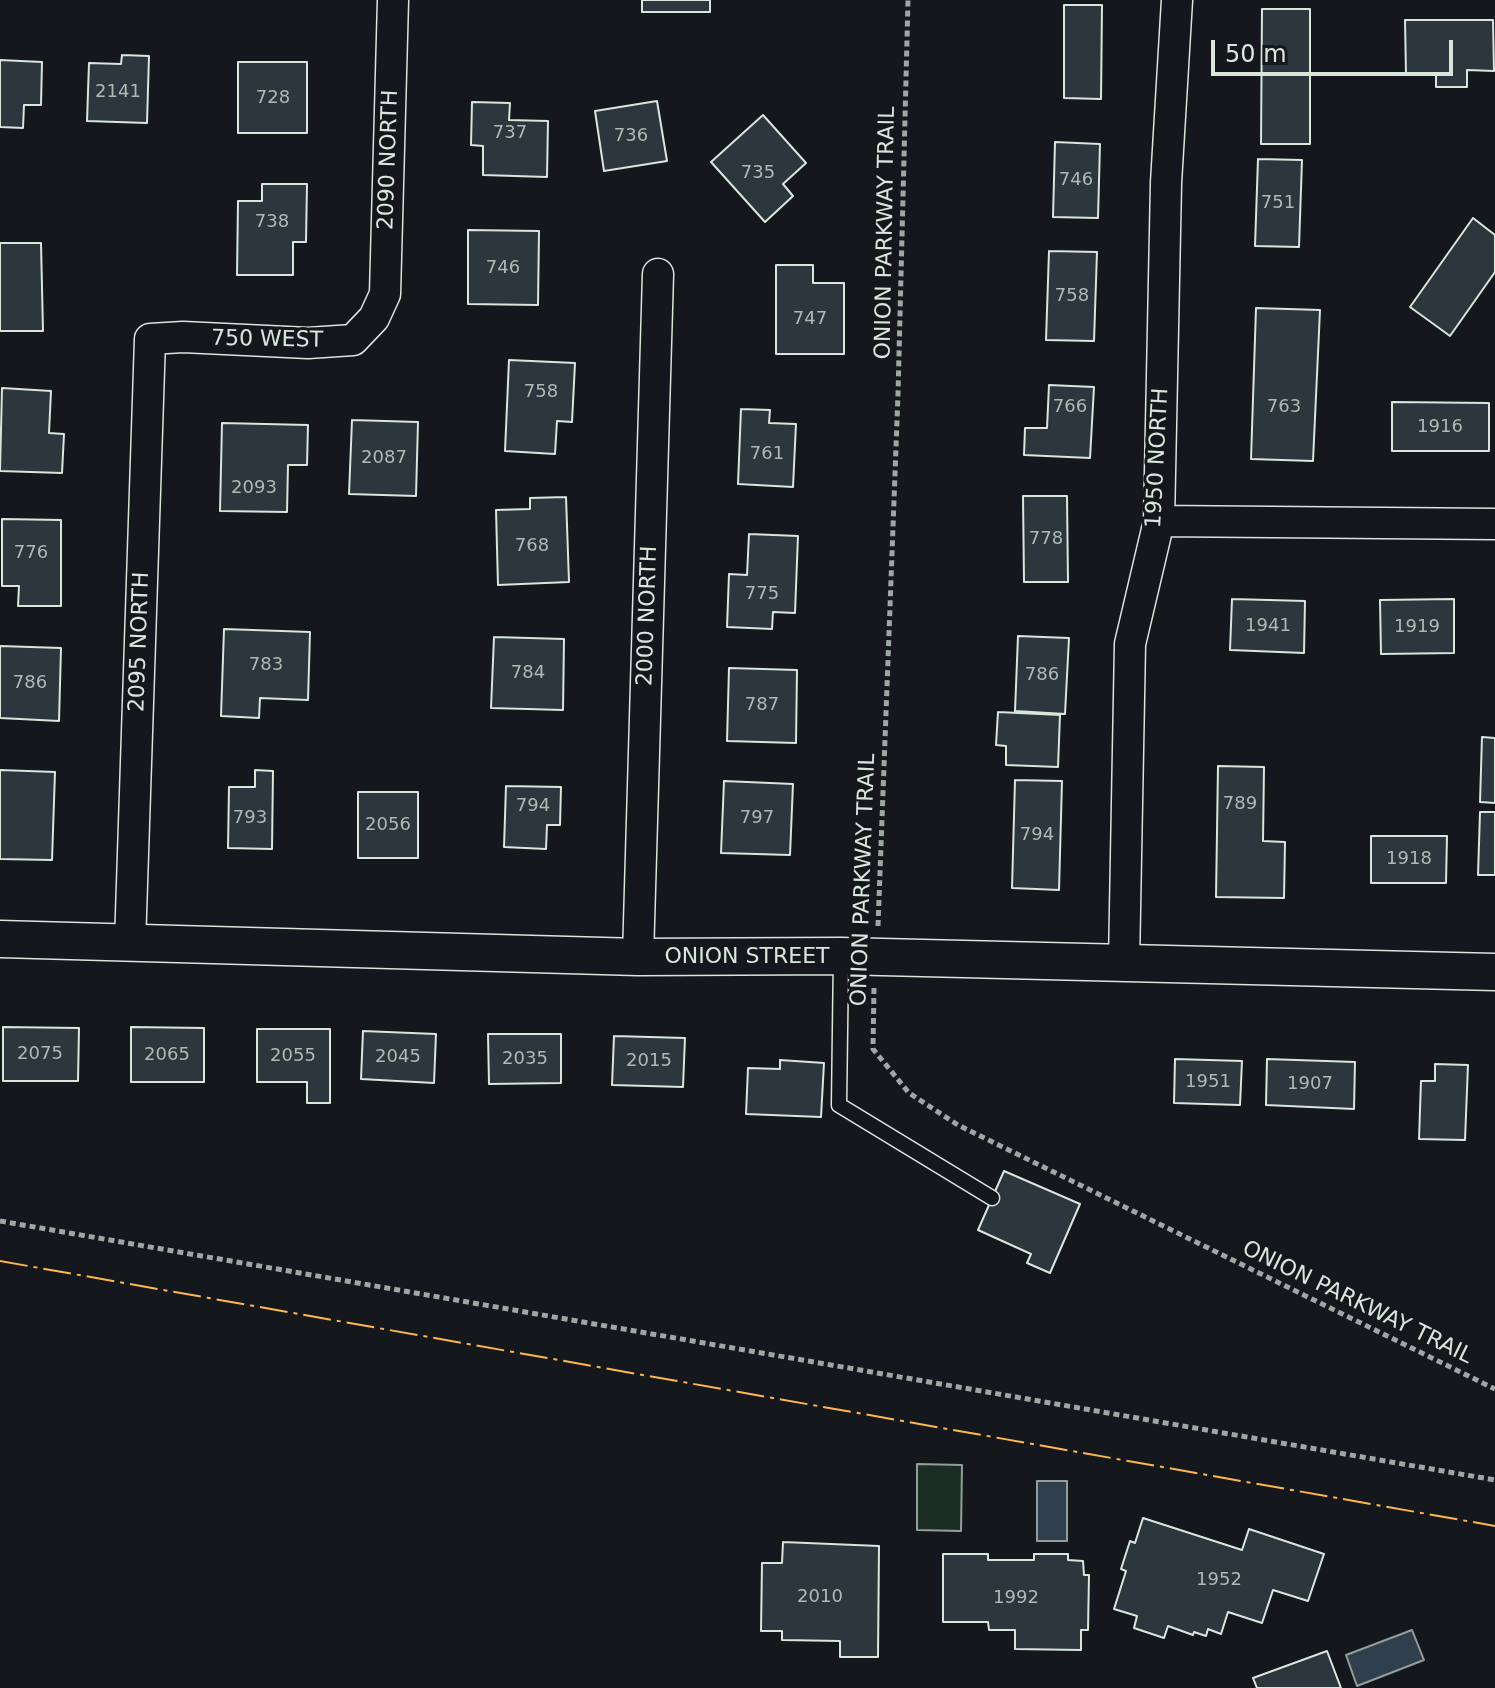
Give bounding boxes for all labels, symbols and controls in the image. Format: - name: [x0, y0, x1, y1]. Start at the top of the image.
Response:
- scale bar: [1215, 24, 1457, 74]
- text: 50 m: [1225, 40, 1287, 68]
- house number: 2141: [95, 81, 141, 103]
- house number: 728: [256, 87, 290, 109]
- street label: 2090 NORTH: [373, 89, 405, 231]
- street label: ONION PARKWAY TRAIL: [871, 106, 901, 360]
- house number: 737: [493, 122, 527, 144]
- house number: 736: [614, 125, 648, 147]
- house number: 735: [741, 162, 775, 184]
- house number: 746: [1059, 169, 1093, 191]
- house number: 751: [1261, 192, 1295, 214]
- house number: 738: [255, 211, 289, 233]
- house number: 746: [486, 257, 520, 279]
- house number: 758: [1055, 285, 1089, 307]
- house number: 747: [793, 308, 827, 330]
- street label: 750 WEST: [211, 326, 323, 354]
- house number: 758: [524, 381, 558, 403]
- street label: 1950 NORTH: [1141, 387, 1175, 529]
- house number: 766: [1053, 396, 1087, 418]
- house number: 763: [1267, 396, 1301, 418]
- house number: 1916: [1417, 416, 1463, 438]
- house number: 761: [750, 443, 784, 465]
- house number: 2087: [361, 447, 407, 469]
- house number: 2093: [231, 477, 277, 499]
- house number: 778: [1029, 528, 1063, 550]
- house number: 768: [515, 535, 549, 557]
- house number: 776: [14, 542, 48, 564]
- street label: 2000 NORTH: [632, 545, 664, 687]
- street label: 2095 NORTH: [124, 571, 156, 713]
- house number: 775: [745, 583, 779, 605]
- house number: 1941: [1245, 615, 1291, 637]
- house number: 1919: [1394, 616, 1440, 638]
- house number: 783: [249, 654, 283, 676]
- house number: 784: [511, 662, 545, 684]
- house number: 786: [1025, 664, 1059, 686]
- house number: 786: [13, 672, 47, 694]
- house number: 787: [745, 694, 779, 716]
- street label: ONION PARKWAY TRAIL: [846, 753, 882, 1007]
- house number: 789: [1223, 793, 1257, 815]
- house number: 794: [516, 795, 550, 817]
- house number: 793: [233, 807, 267, 829]
- house number: 797: [740, 807, 774, 829]
- house number: 2056: [365, 814, 411, 836]
- house number: 794: [1020, 824, 1054, 846]
- house number: 1918: [1386, 848, 1432, 870]
- street label: ONION STREET: [665, 944, 829, 970]
- house number: 2075: [17, 1043, 63, 1065]
- house number: 2065: [144, 1044, 190, 1066]
- house number: 2055: [270, 1045, 316, 1067]
- house number: 2045: [375, 1046, 421, 1068]
- house number: 2035: [502, 1048, 548, 1070]
- house number: 2015: [626, 1050, 672, 1072]
- house number: 1951: [1185, 1071, 1231, 1093]
- house number: 1907: [1287, 1073, 1333, 1095]
- street label: ONION PARKWAY TRAIL: [1238, 1236, 1476, 1370]
- house number: 1952: [1196, 1569, 1242, 1591]
- house number: 2010: [797, 1586, 843, 1608]
- house number: 1992: [993, 1587, 1039, 1609]

